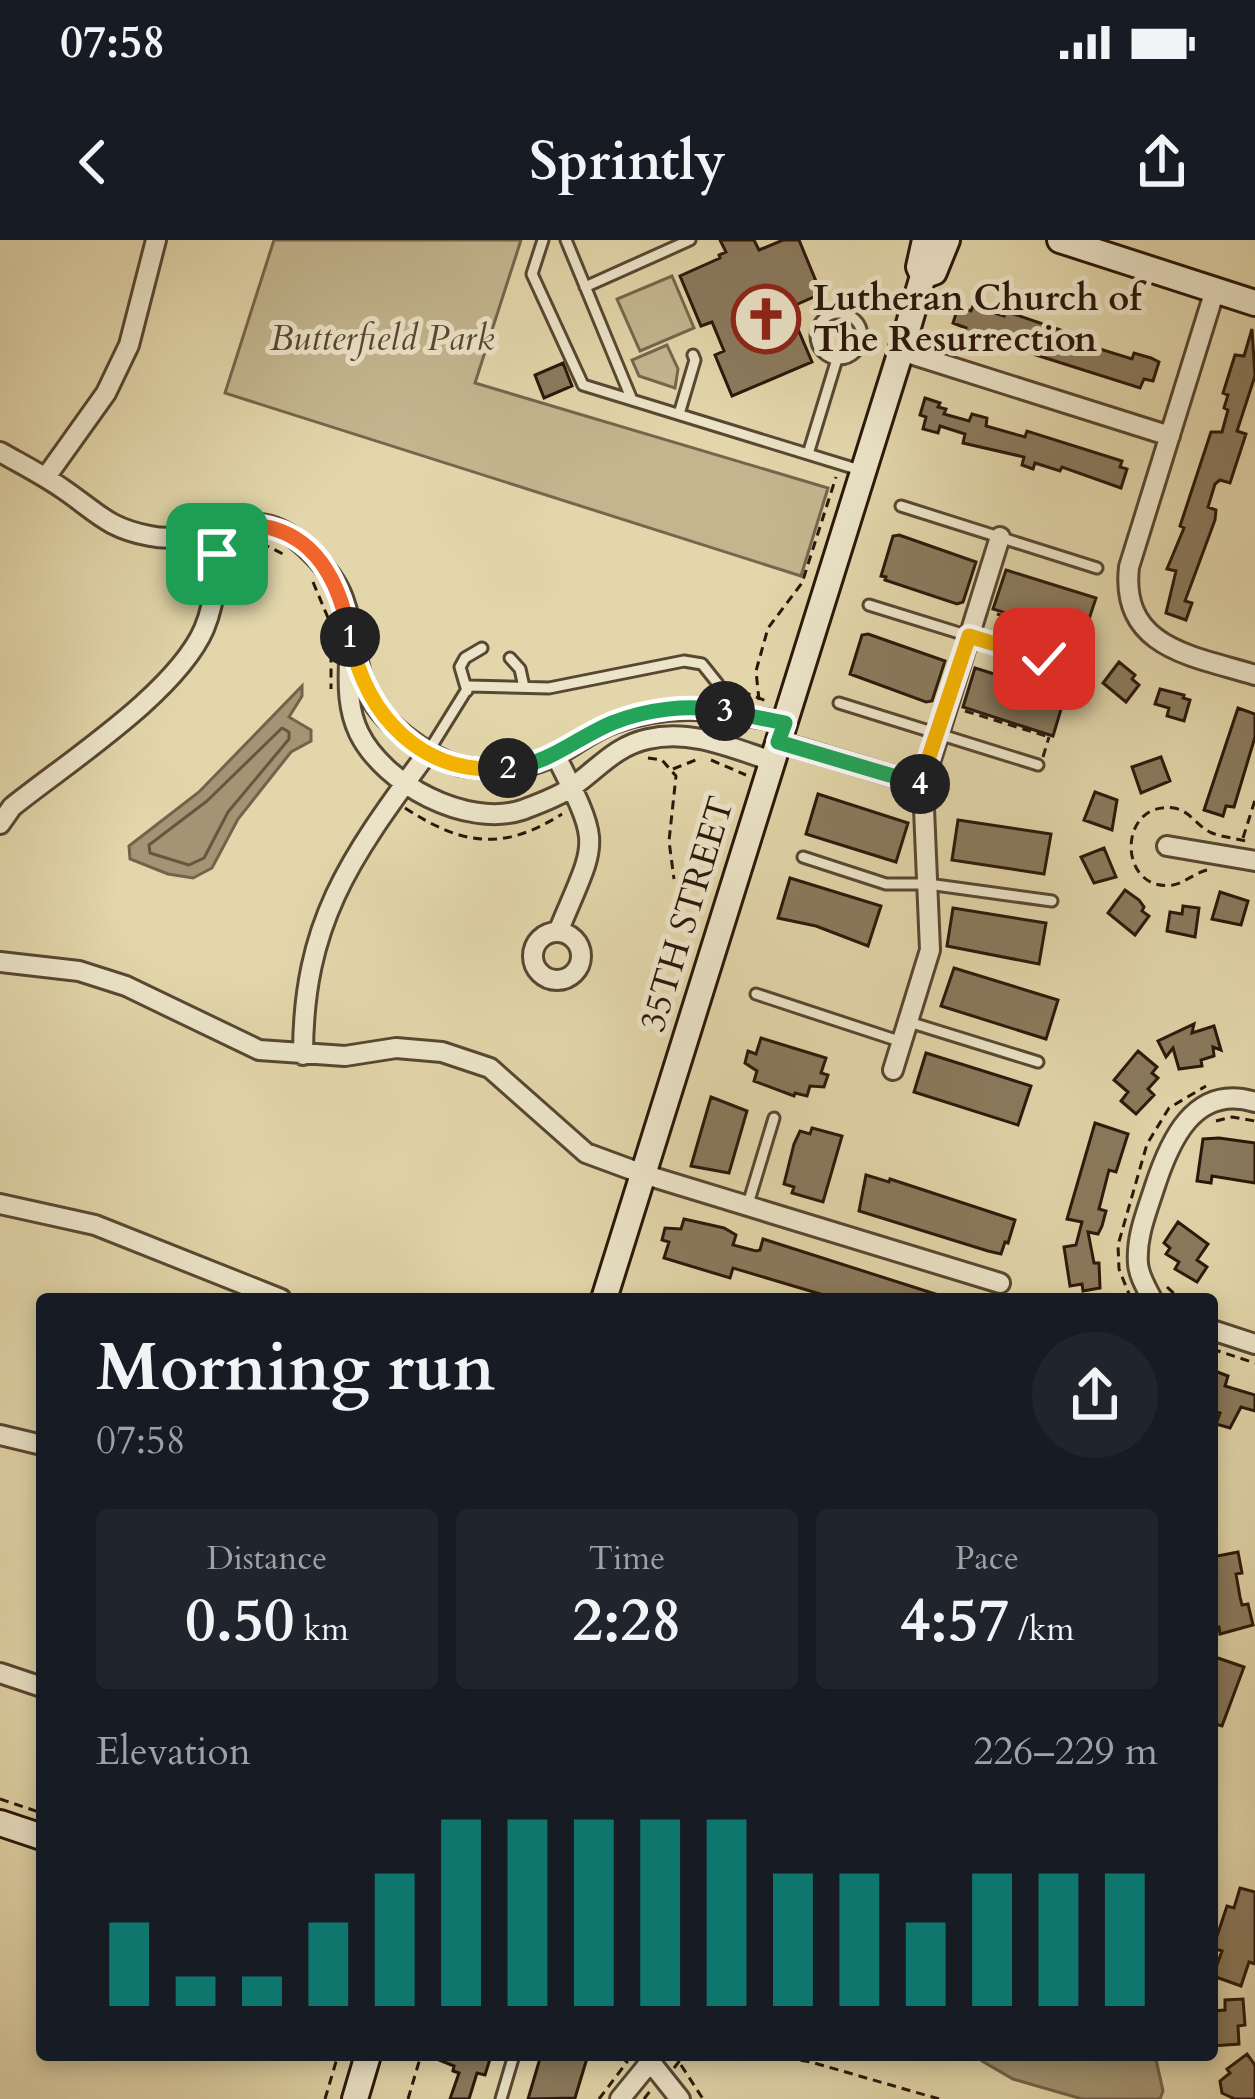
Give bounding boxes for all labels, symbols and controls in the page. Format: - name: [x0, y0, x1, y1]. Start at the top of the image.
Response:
- text: 07:58: [60, 12, 165, 73]
- text: Sprintly: [529, 126, 726, 199]
- icon: back: [60, 129, 126, 195]
- icon: share: [1129, 129, 1195, 195]
- place label: Lutheran Church of The Resurrection: [813, 274, 1147, 364]
- church icon: Lutheran Church of The Resurrection: [731, 284, 801, 354]
- park label: Butterfield Park: [270, 314, 495, 363]
- pin: [166, 503, 268, 605]
- icon: arrive: [184, 521, 250, 587]
- pin: 1: [320, 607, 380, 667]
- pin: [993, 608, 1095, 710]
- text: 1: [342, 614, 358, 659]
- icon: check: [1011, 626, 1077, 692]
- pin: 3: [695, 681, 755, 741]
- text: 3: [717, 688, 733, 733]
- pin: 2: [478, 738, 538, 798]
- text: 2: [500, 745, 516, 790]
- pin: 4: [890, 754, 950, 814]
- text: 4: [912, 761, 928, 806]
- street label: 35TH STREET: [628, 791, 746, 1037]
- text: Morning run: [96, 1324, 495, 1413]
- button: share: [1032, 1332, 1158, 1458]
- text: 07:58: [96, 1414, 186, 1467]
- text: Distance: [207, 1536, 327, 1581]
- text: Time: [589, 1536, 665, 1581]
- text: Pace: [955, 1536, 1019, 1581]
- text: 0.50: [185, 1581, 295, 1662]
- text: 2:28: [572, 1581, 682, 1662]
- text: 4:57: [900, 1581, 1009, 1662]
- text: km: [295, 1607, 349, 1652]
- text: /km: [1009, 1607, 1074, 1652]
- text: Elevation: [96, 1725, 251, 1778]
- text: 226–229 m: [973, 1725, 1158, 1778]

